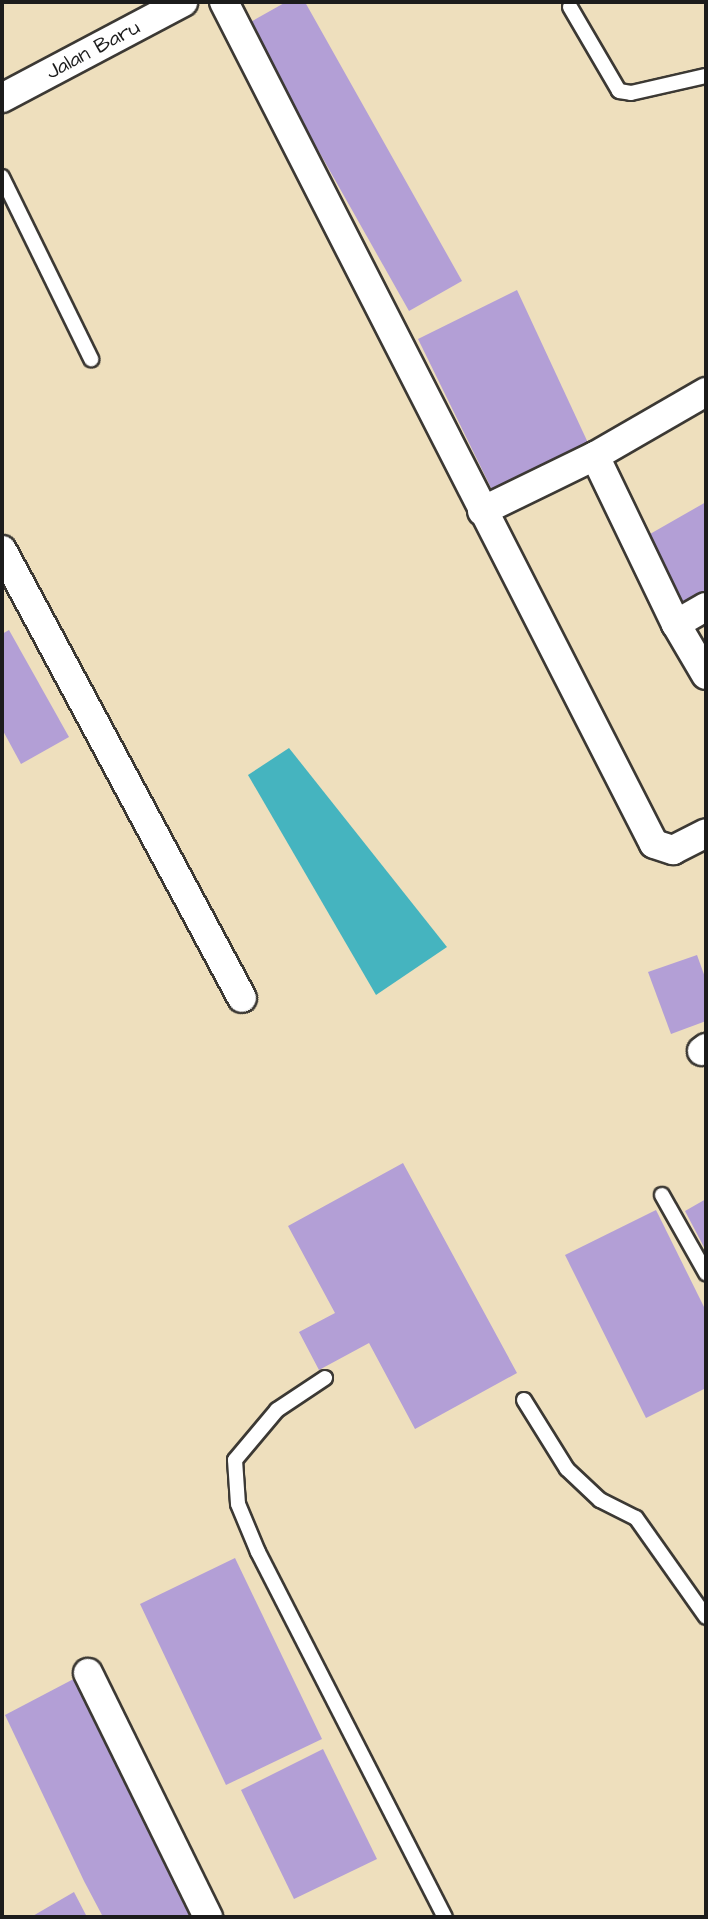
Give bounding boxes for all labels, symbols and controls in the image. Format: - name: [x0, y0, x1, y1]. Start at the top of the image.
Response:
- street label: Jalan Baru: [42, 15, 144, 85]

